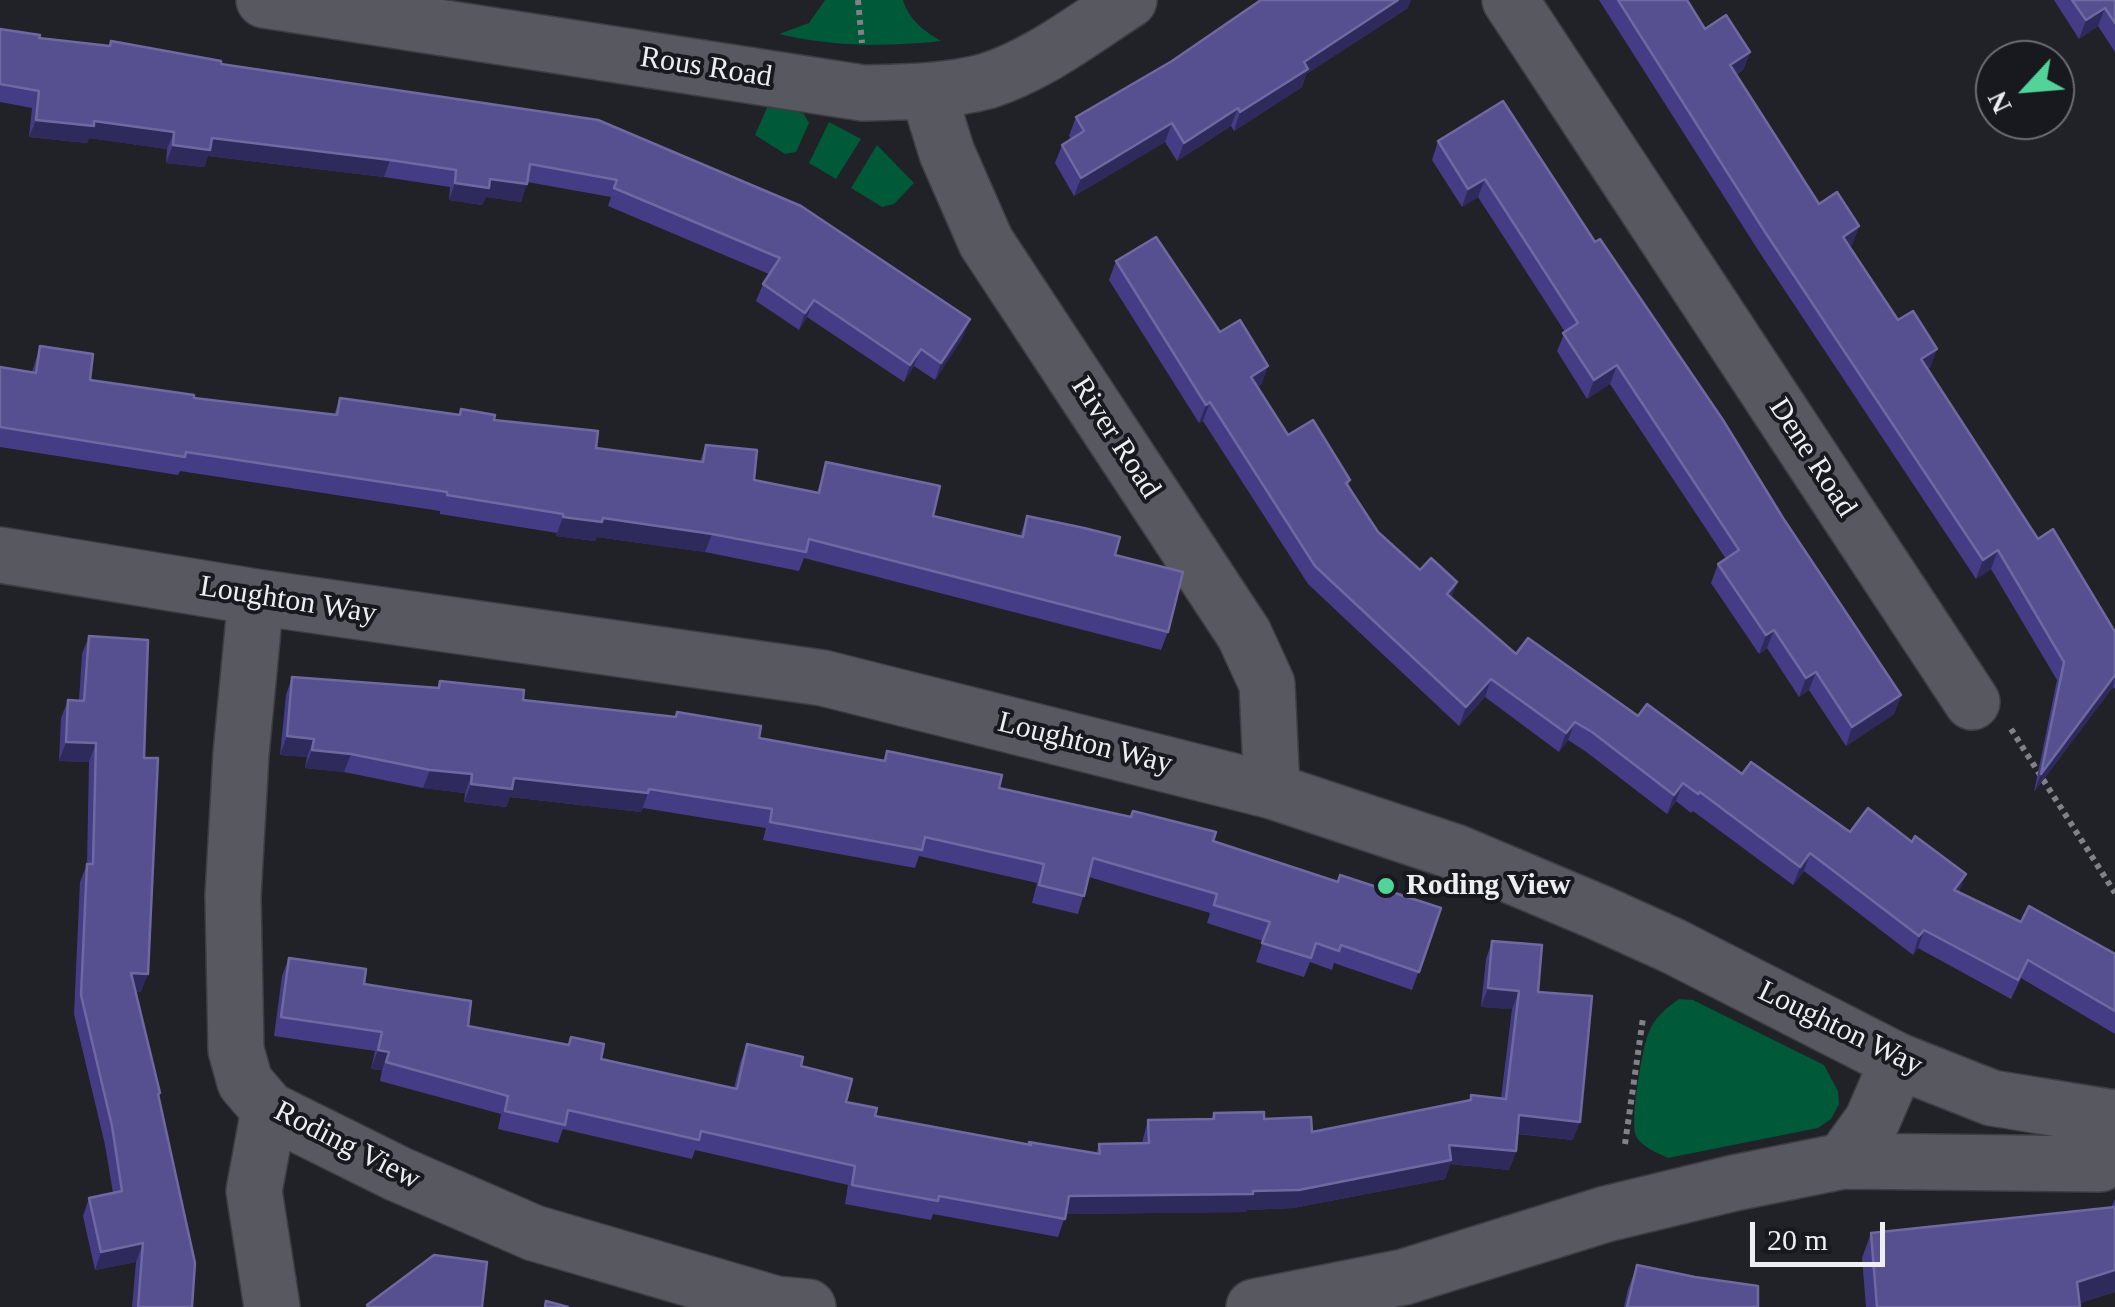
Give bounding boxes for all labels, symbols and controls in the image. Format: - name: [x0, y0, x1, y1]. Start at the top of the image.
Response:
- street label: Rous Road: [638, 40, 774, 96]
- north arrow: [1975, 40, 2075, 140]
- text: N: [1981, 87, 2018, 118]
- street label: River Road: [1062, 371, 1168, 505]
- street label: Dene Road: [1760, 392, 1864, 524]
- street label: Loughton Way: [197, 569, 379, 633]
- street label: Loughton Way: [994, 705, 1176, 783]
- place label: Roding View: [1406, 868, 1571, 904]
- marker: Roding View: [1375, 875, 1397, 897]
- street label: Loughton Way: [1752, 974, 1928, 1084]
- street label: Roding View: [268, 1094, 426, 1198]
- scale bar: [1755, 1202, 1890, 1264]
- text: 20 m: [1767, 1223, 1828, 1256]

